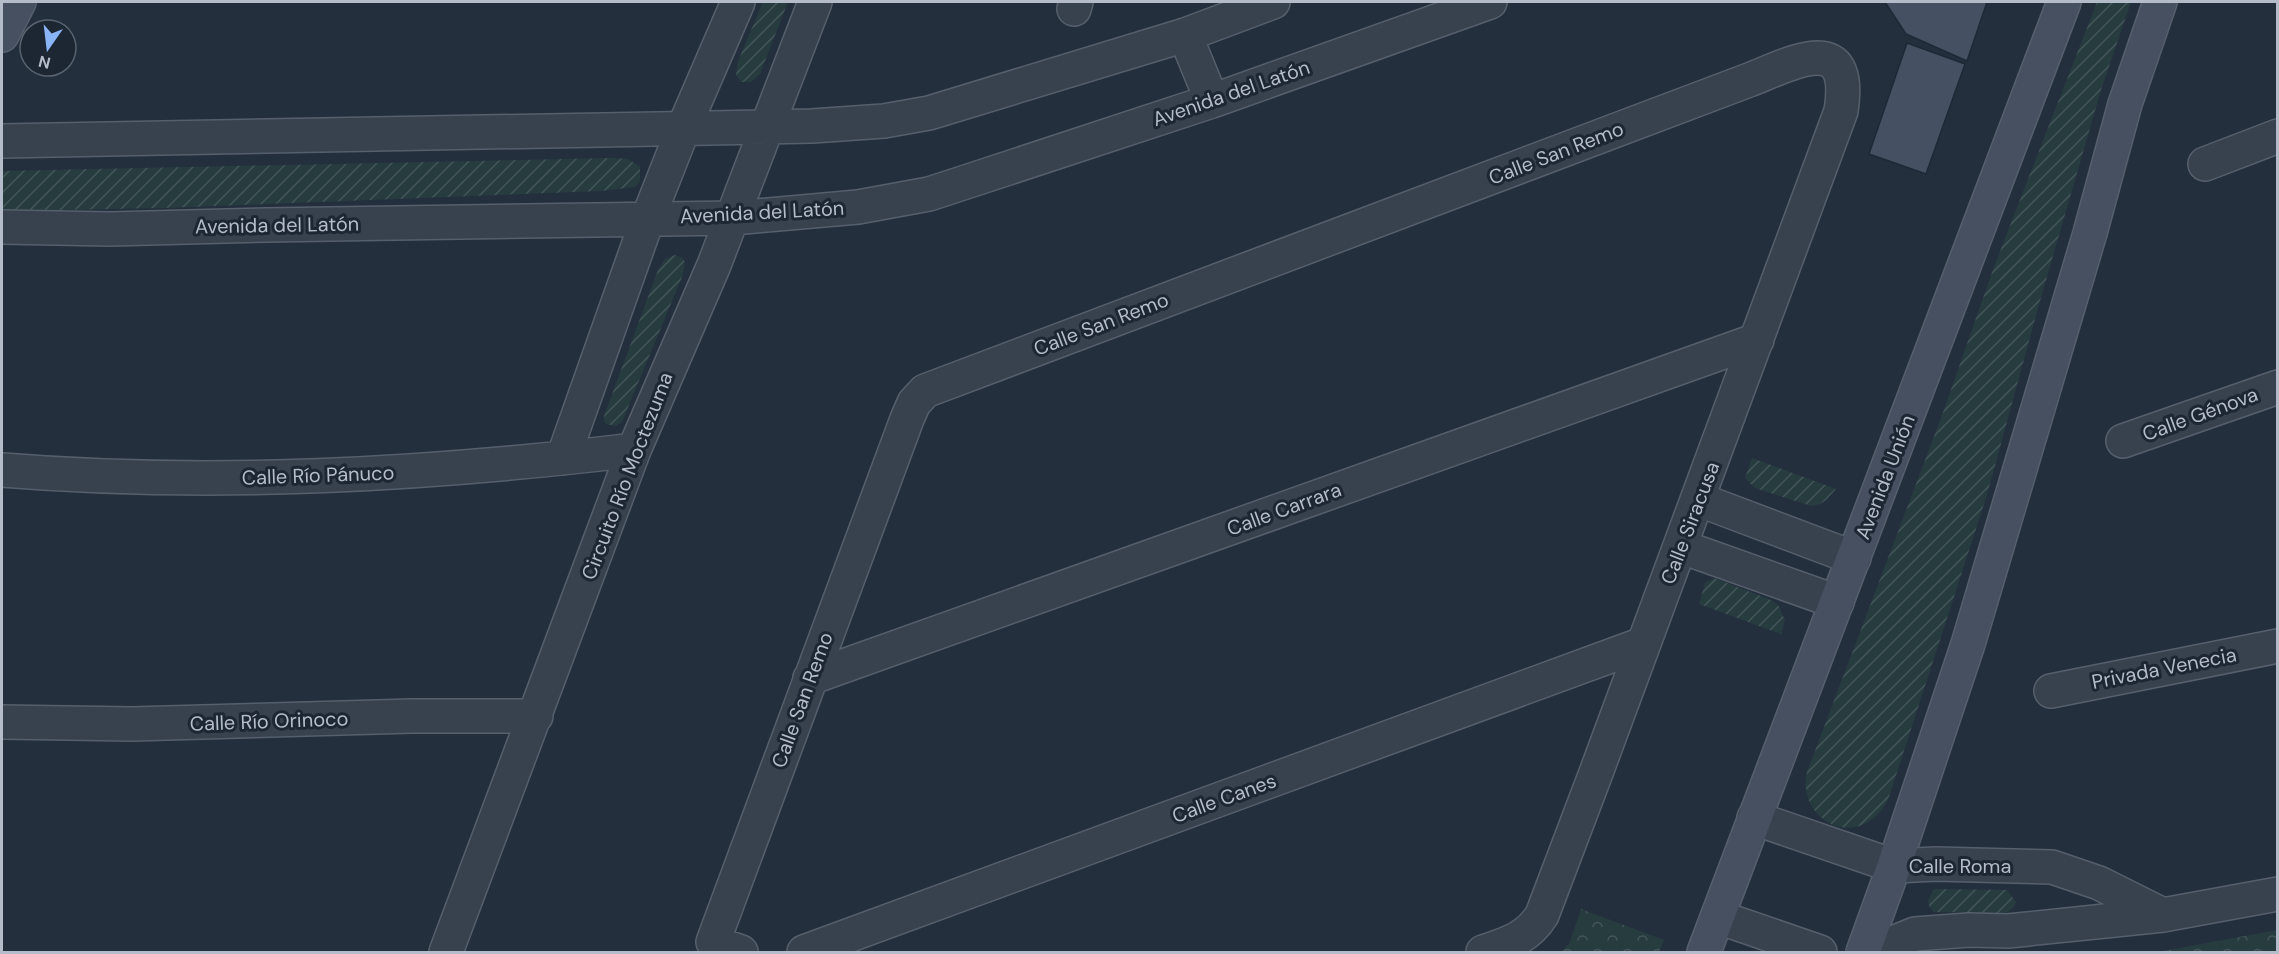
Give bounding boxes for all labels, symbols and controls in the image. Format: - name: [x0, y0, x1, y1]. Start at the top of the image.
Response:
- north arrow: [18, 18, 78, 78]
- text: N: [36, 50, 53, 74]
- street label: Avenida del Latón: [1149, 54, 1313, 132]
- street label: Calle San Remo: [1485, 115, 1627, 191]
- street label: Avenida del Latón: [679, 195, 845, 229]
- street label: Avenida del Latón: [195, 211, 359, 239]
- street label: Calle San Remo: [1030, 286, 1172, 362]
- street label: Circuito Río Moctezuma: [575, 369, 679, 583]
- street label: Calle Génova: [2139, 381, 2261, 447]
- street label: Avenida Unión: [1849, 411, 1921, 543]
- street label: Calle Siracusa: [1655, 458, 1725, 588]
- street label: Calle Río Pánuco: [241, 459, 395, 491]
- street label: Calle Carrara: [1223, 476, 1345, 542]
- street label: Calle San Remo: [765, 629, 839, 771]
- street label: Privada Venecia: [2089, 641, 2239, 695]
- street label: Calle Río Orinoco: [189, 705, 349, 737]
- street label: Calle Canes: [1168, 767, 1280, 829]
- street label: Calle Roma: [1909, 853, 2011, 879]

